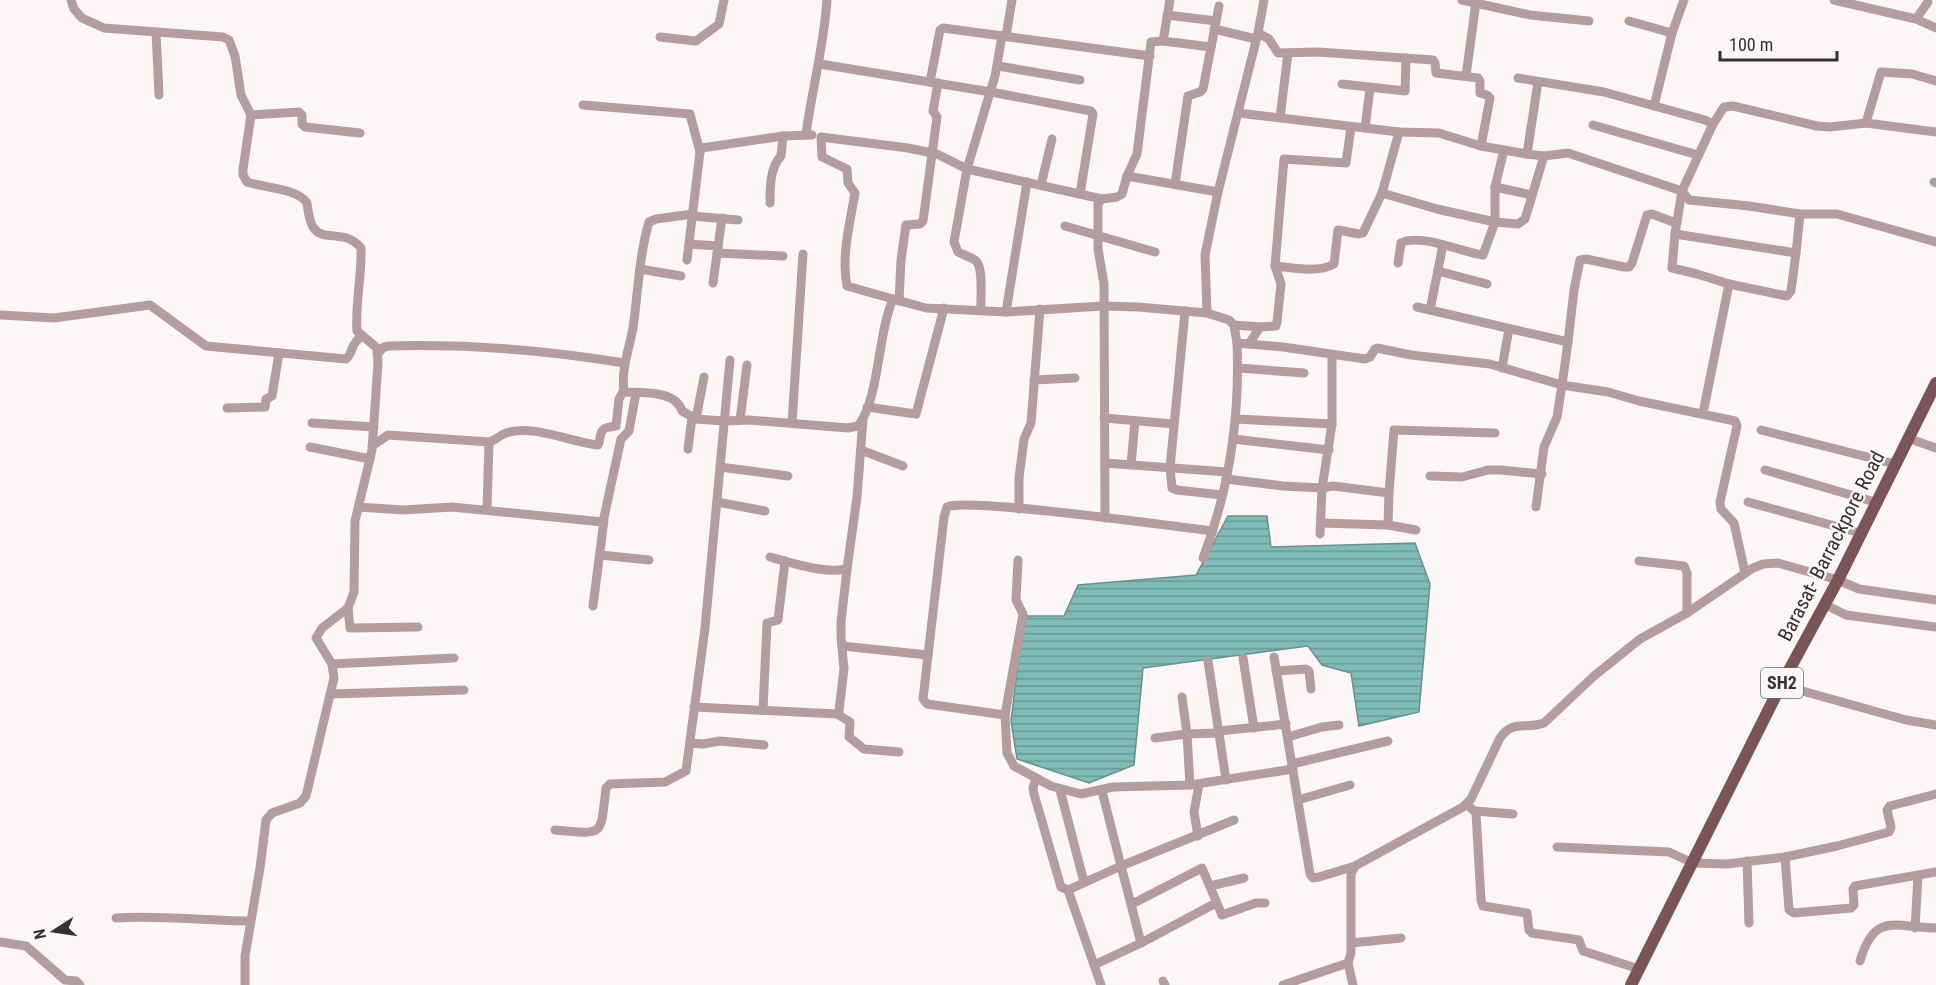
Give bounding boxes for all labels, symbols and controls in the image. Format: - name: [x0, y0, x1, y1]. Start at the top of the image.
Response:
- scale bar: [1720, 24, 1837, 62]
- text: 100 m: [1729, 34, 1773, 55]
- street label: Barasat- Barrackpore Road: [1773, 447, 1889, 645]
- road number: SH2: [1761, 668, 1803, 698]
- north arrow: [24, 901, 84, 961]
- text: N: [30, 927, 50, 941]

